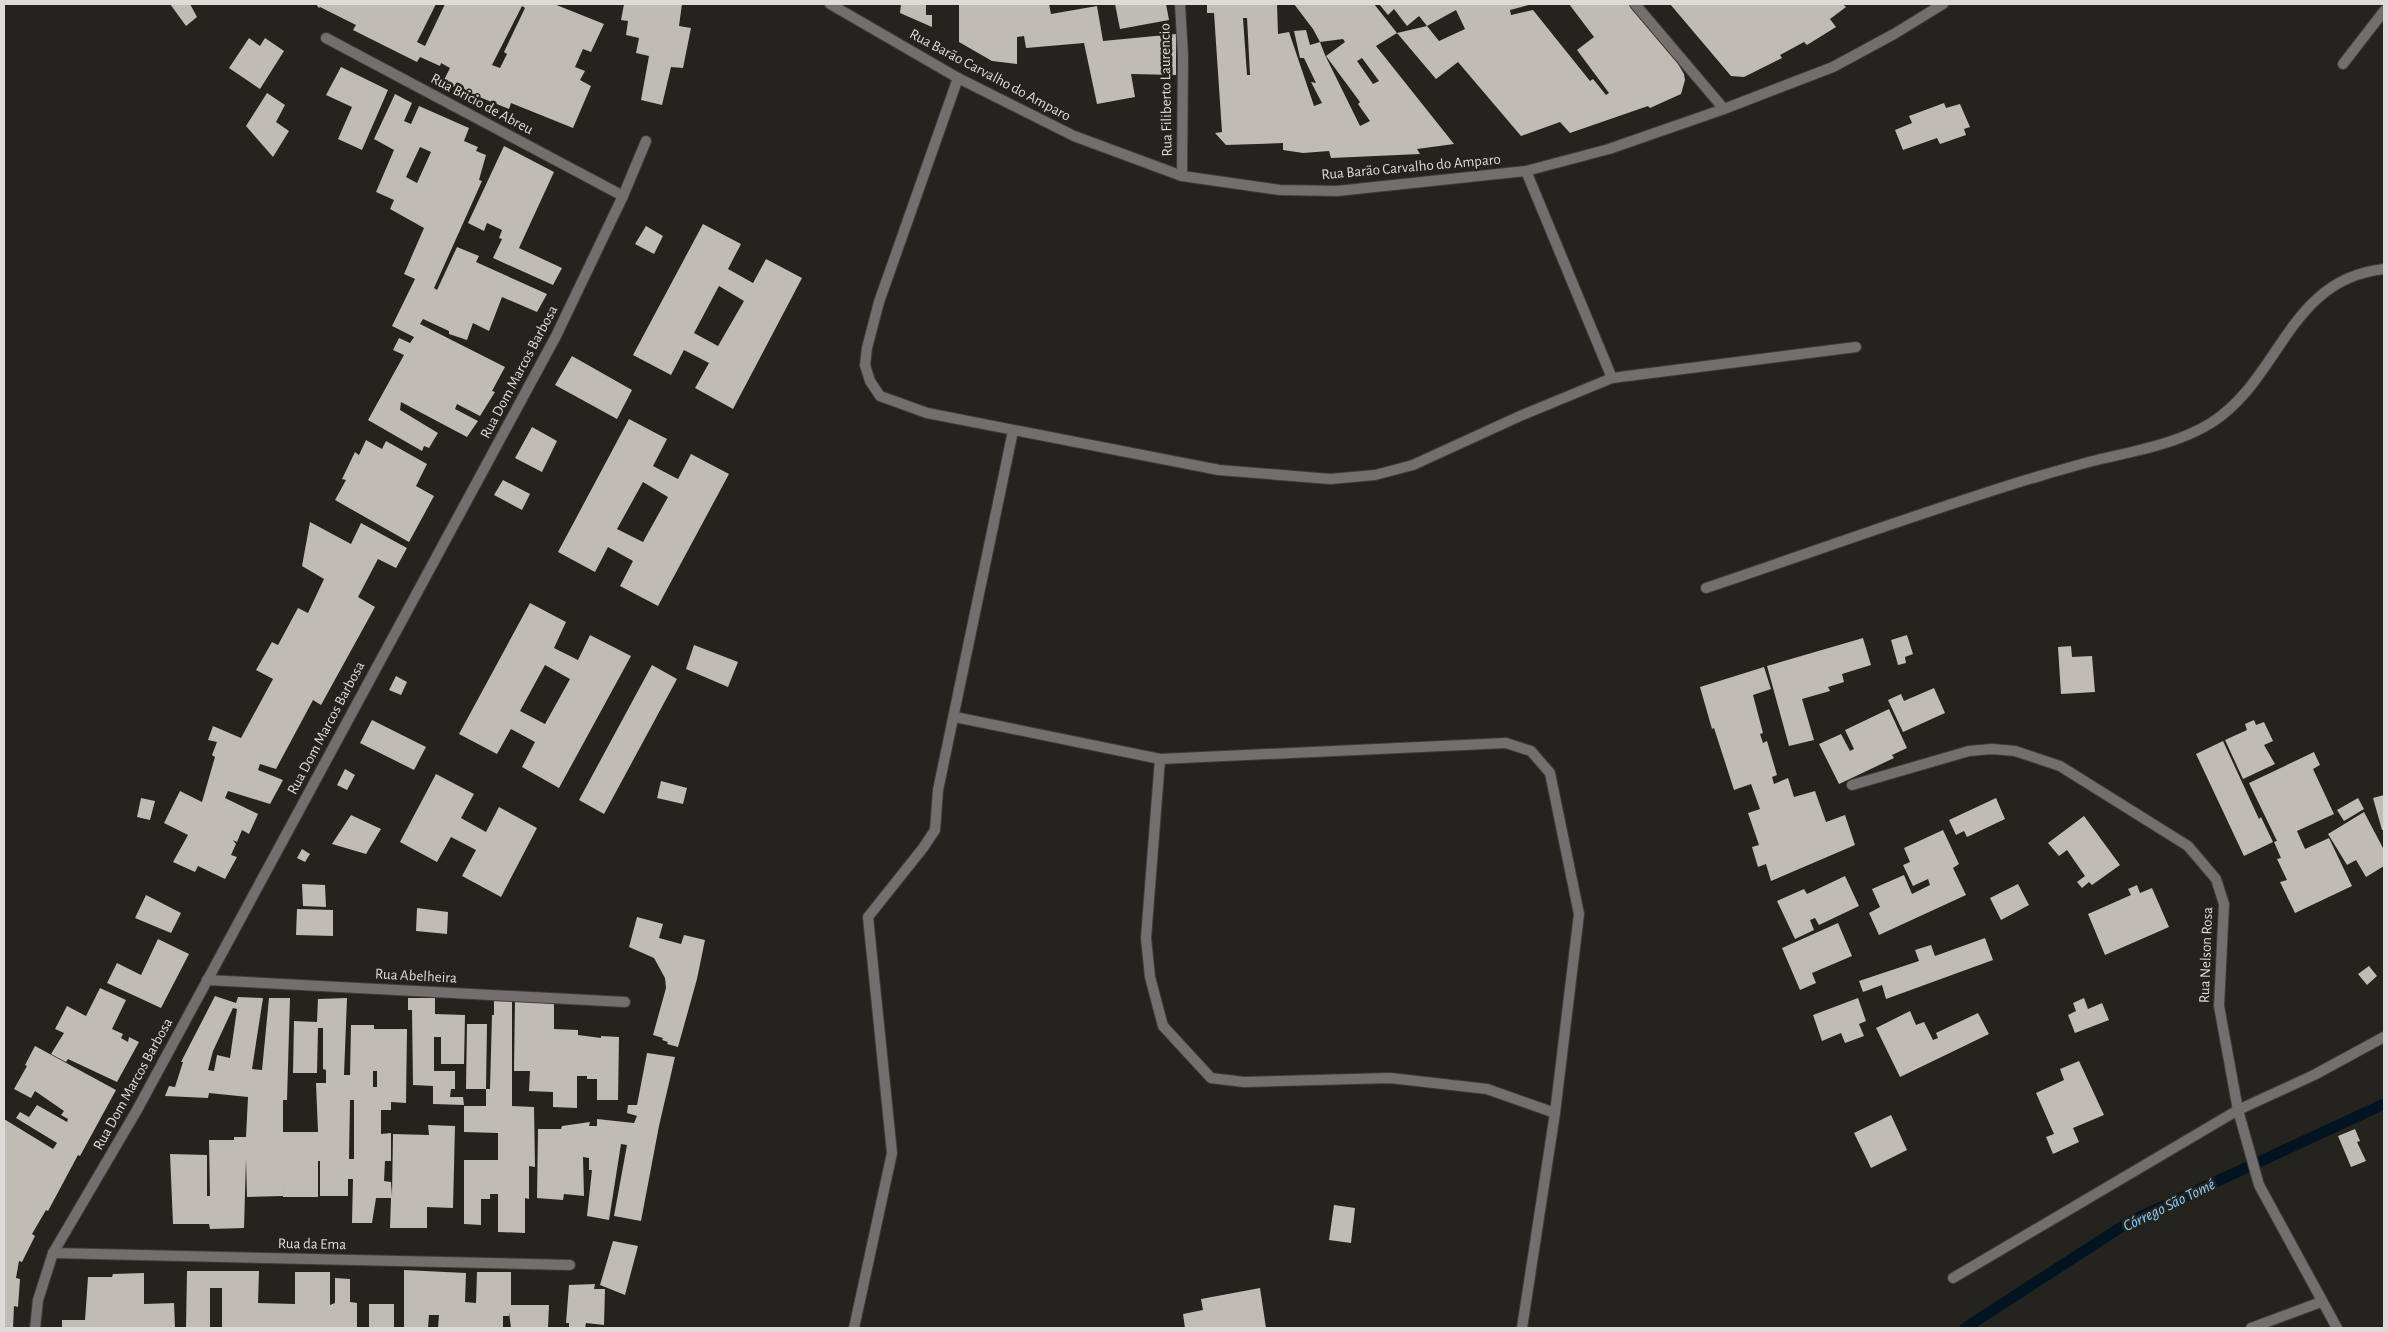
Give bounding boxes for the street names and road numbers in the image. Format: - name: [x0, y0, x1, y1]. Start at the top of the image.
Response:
- street label: Rua Filiberto Laurencio: [1157, 23, 1175, 157]
- street label: Rua Barão Carvalho do Amparo: [907, 26, 1073, 124]
- street label: Rua Bricio de Abreu: [428, 71, 536, 137]
- street label: Rua Barão Carvalho do Amparo: [1321, 152, 1501, 182]
- street label: Rua Dom Marcos Barbosa: [478, 303, 560, 441]
- street label: Rua Dom Marcos Barbosa: [285, 659, 367, 797]
- street label: Rua Nelson Rosa: [2197, 907, 2215, 1003]
- street label: Rua Abelheira: [375, 966, 457, 986]
- street label: Rua Dom Marcos Barbosa: [91, 1016, 176, 1152]
- street label: Rua da Ema: [278, 1236, 346, 1252]

